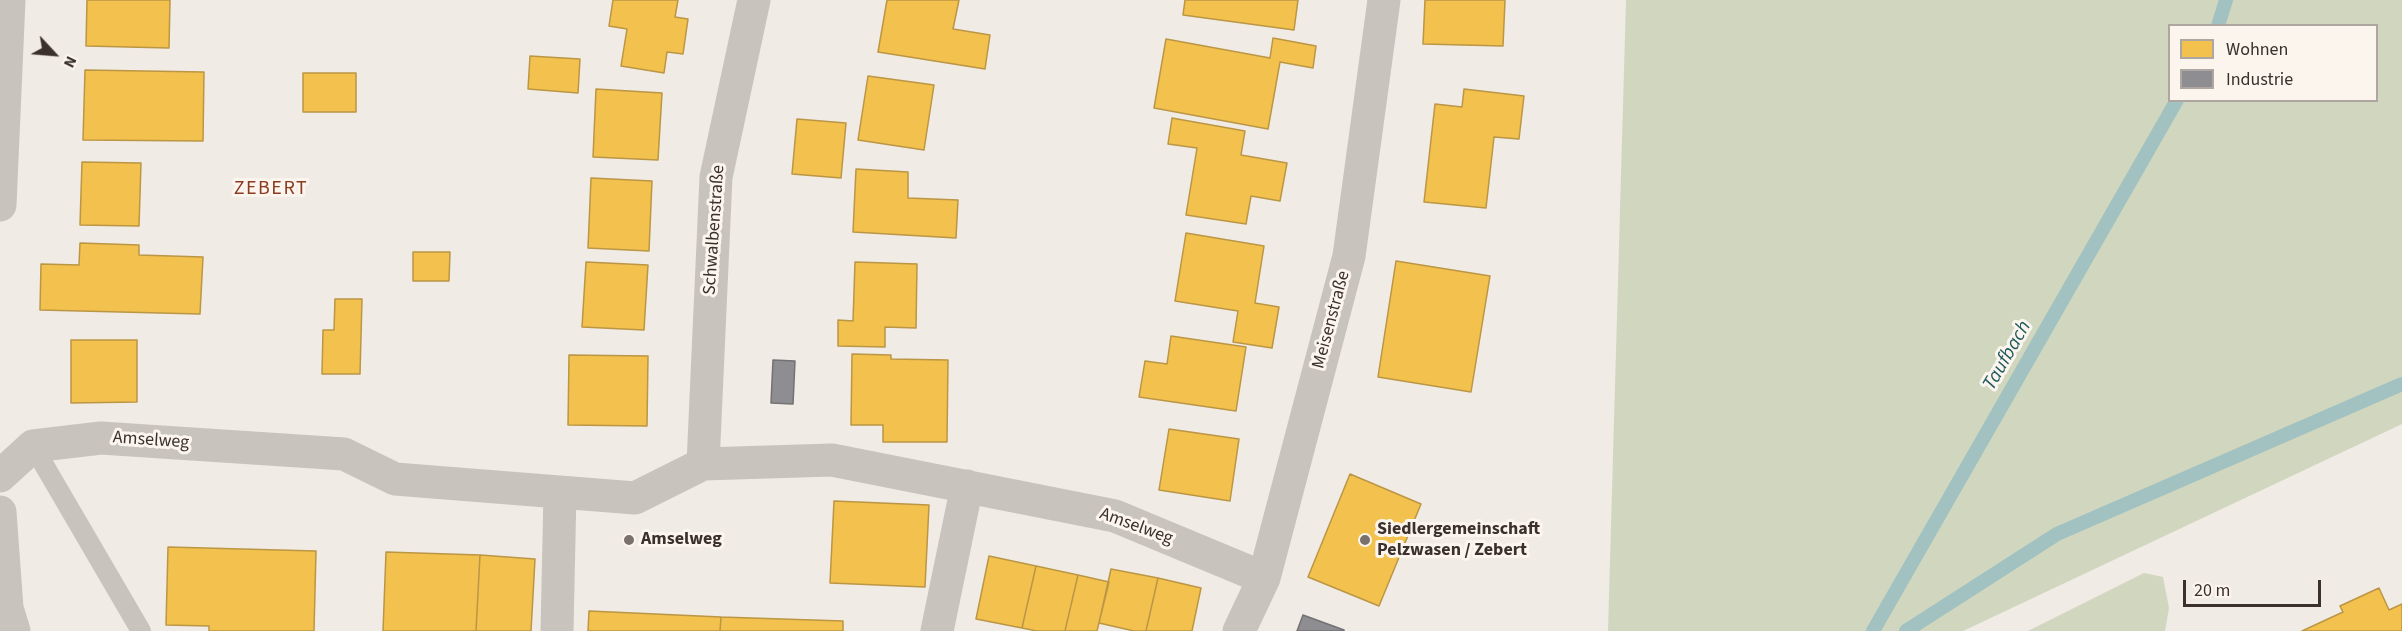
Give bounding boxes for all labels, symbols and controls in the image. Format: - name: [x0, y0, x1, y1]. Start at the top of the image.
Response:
- north arrow: [24, 24, 84, 84]
- legend: [2168, 24, 2378, 102]
- text: Wohnen: [2226, 37, 2288, 62]
- text: N: [58, 52, 82, 71]
- text: Industrie: [2226, 67, 2293, 92]
- street label: Schwalbenstraße: [700, 164, 730, 296]
- district label: ZEBERT: [234, 178, 308, 202]
- street label: Meisenstraße: [1309, 269, 1355, 371]
- water label: Taufbach: [1979, 317, 2037, 395]
- street label: Amselweg: [112, 428, 190, 454]
- street label: Amselweg: [1096, 504, 1176, 550]
- place label: Siedlergemeinschaft Pelzwasen / Zebert: [1377, 519, 1540, 562]
- place label: Amselweg: [641, 529, 722, 551]
- marker: Amselweg: [622, 533, 636, 547]
- marker: Siedlergemeinschaft Pelzwasen / Zebert: [1358, 533, 1372, 547]
- scale bar: [2186, 568, 2324, 606]
- text: 20 m: [2194, 578, 2230, 603]

